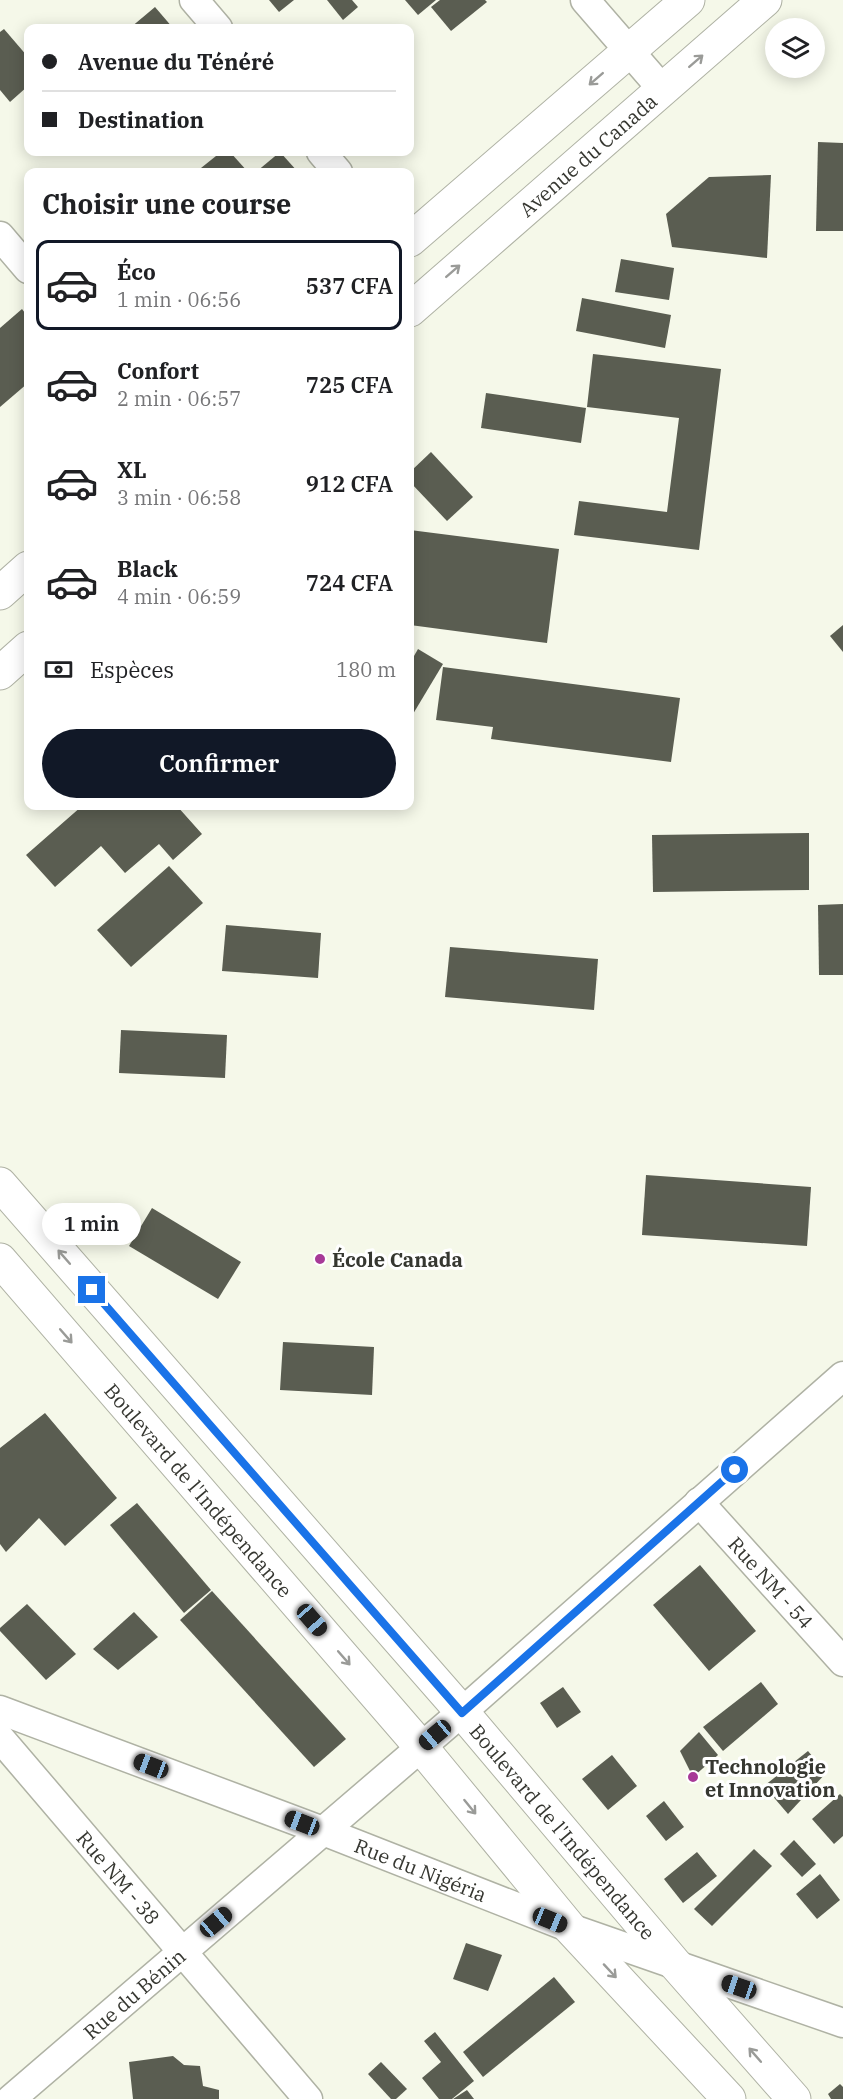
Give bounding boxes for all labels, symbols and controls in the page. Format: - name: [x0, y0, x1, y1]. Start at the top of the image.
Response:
- map controls: [765, 18, 825, 78]
- button: layers: [765, 18, 825, 78]
- text: Avenue du Ténéré: [78, 47, 274, 76]
- one-way arrow: [688, 54, 703, 68]
- one-way arrow: [588, 73, 604, 86]
- street label: Avenue du Canada: [513, 87, 662, 222]
- text: Destination: [78, 105, 204, 134]
- text: Choisir une course: [42, 186, 291, 221]
- text: Éco: [117, 257, 156, 286]
- icon: car: [45, 258, 99, 312]
- one-way arrow: [445, 265, 461, 278]
- text: 537 CFA: [306, 271, 393, 300]
- text: 1 min · 06:56: [117, 286, 241, 313]
- text: Confort: [117, 356, 199, 385]
- icon: car: [45, 357, 99, 411]
- text: 725 CFA: [306, 370, 393, 399]
- text: 2 min · 06:57: [117, 385, 241, 412]
- text: XL: [117, 455, 147, 484]
- icon: car: [45, 456, 99, 510]
- text: 912 CFA: [306, 469, 393, 498]
- text: 3 min · 06:58: [117, 484, 241, 511]
- text: Black: [117, 554, 178, 583]
- icon: car: [45, 555, 99, 609]
- text: 724 CFA: [306, 568, 393, 597]
- text: 4 min · 06:59: [117, 583, 241, 610]
- icon: cash: [42, 653, 75, 686]
- text: Espèces: [90, 655, 174, 684]
- text: 180 m: [336, 656, 396, 683]
- button: Confirmer: [42, 729, 396, 798]
- callout: 1 min: [42, 1203, 142, 1245]
- text: 1 min: [64, 1210, 119, 1237]
- place label: École Canada: [332, 1246, 463, 1273]
- one-way arrow: [57, 1250, 71, 1265]
- marker: École Canada: [313, 1252, 327, 1266]
- route end: [78, 1276, 105, 1303]
- one-way arrow: [59, 1328, 73, 1343]
- street label: Boulevard de l'Indépendance: [99, 1377, 299, 1603]
- route start: [721, 1456, 748, 1483]
- street label: Rue NM - 54: [723, 1530, 820, 1634]
- car: [293, 1601, 331, 1639]
- one-way arrow: [337, 1650, 351, 1665]
- car: [415, 1717, 455, 1753]
- street label: Boulevard de l'Indépendance: [464, 1718, 662, 1945]
- car: [131, 1751, 171, 1781]
- place label: Technologie et Innovation: [705, 1753, 836, 1803]
- marker: Technologie et Innovation: [686, 1770, 700, 1784]
- one-way arrow: [464, 1799, 477, 1815]
- car: [282, 1808, 322, 1838]
- street label: Rue NM - 38: [71, 1825, 166, 1930]
- street label: Rue du Nigéria: [351, 1831, 491, 1908]
- car: [196, 1904, 236, 1940]
- car: [530, 1905, 570, 1935]
- street label: Rue du Bénin: [77, 1942, 191, 2045]
- one-way arrow: [603, 1964, 617, 1979]
- car: [719, 1973, 759, 2001]
- one-way arrow: [748, 2048, 762, 2063]

